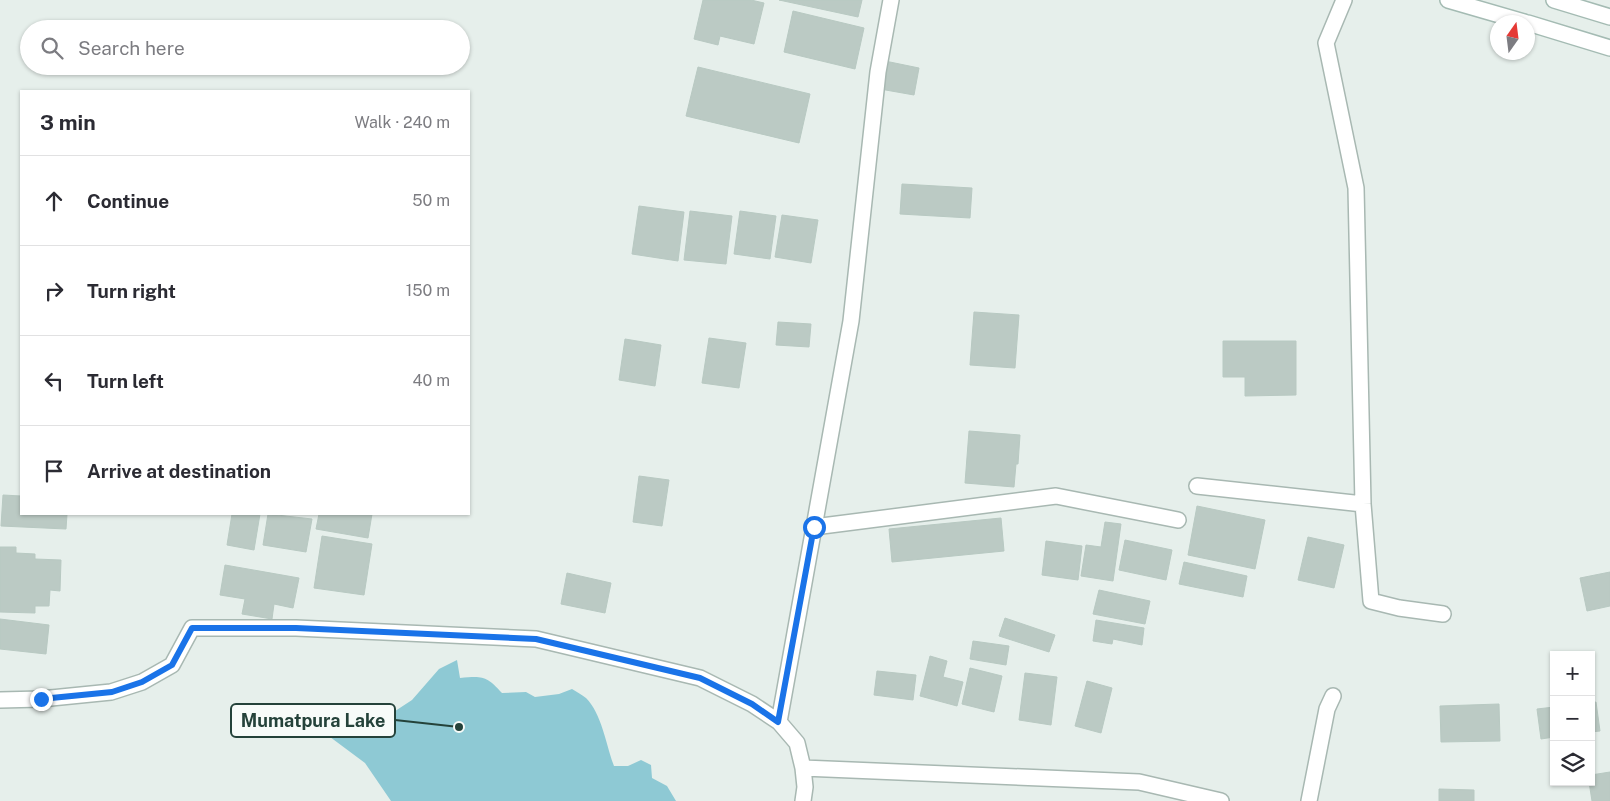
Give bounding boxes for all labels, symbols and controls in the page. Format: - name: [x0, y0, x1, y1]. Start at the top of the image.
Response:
- north arrow: [1490, 15, 1535, 60]
- search box: [20, 20, 470, 75]
- icon: search: [38, 34, 66, 62]
- text: Search here: [78, 37, 185, 59]
- text: 3 min: [40, 110, 96, 135]
- text: Walk · 240 m: [354, 113, 450, 132]
- icon: ahead: [40, 187, 68, 215]
- text: Continue: [87, 190, 169, 212]
- text: 50 m: [412, 191, 450, 210]
- icon: right: [40, 277, 68, 305]
- text: Turn right: [87, 280, 176, 302]
- text: 150 m: [406, 281, 450, 300]
- icon: left: [40, 367, 68, 395]
- text: Turn left: [87, 370, 164, 392]
- text: 40 m: [412, 371, 450, 390]
- icon: arrive: [40, 457, 68, 485]
- text: Arrive at destination: [87, 460, 271, 482]
- route start: [803, 516, 826, 539]
- map controls: [1550, 651, 1595, 786]
- button: +: [1550, 651, 1595, 696]
- route end: [30, 688, 53, 711]
- button: −: [1550, 696, 1595, 741]
- callout: Mumatpura Lake: [231, 704, 395, 737]
- text: Mumatpura Lake: [241, 710, 385, 731]
- button: layers: [1550, 741, 1595, 786]

